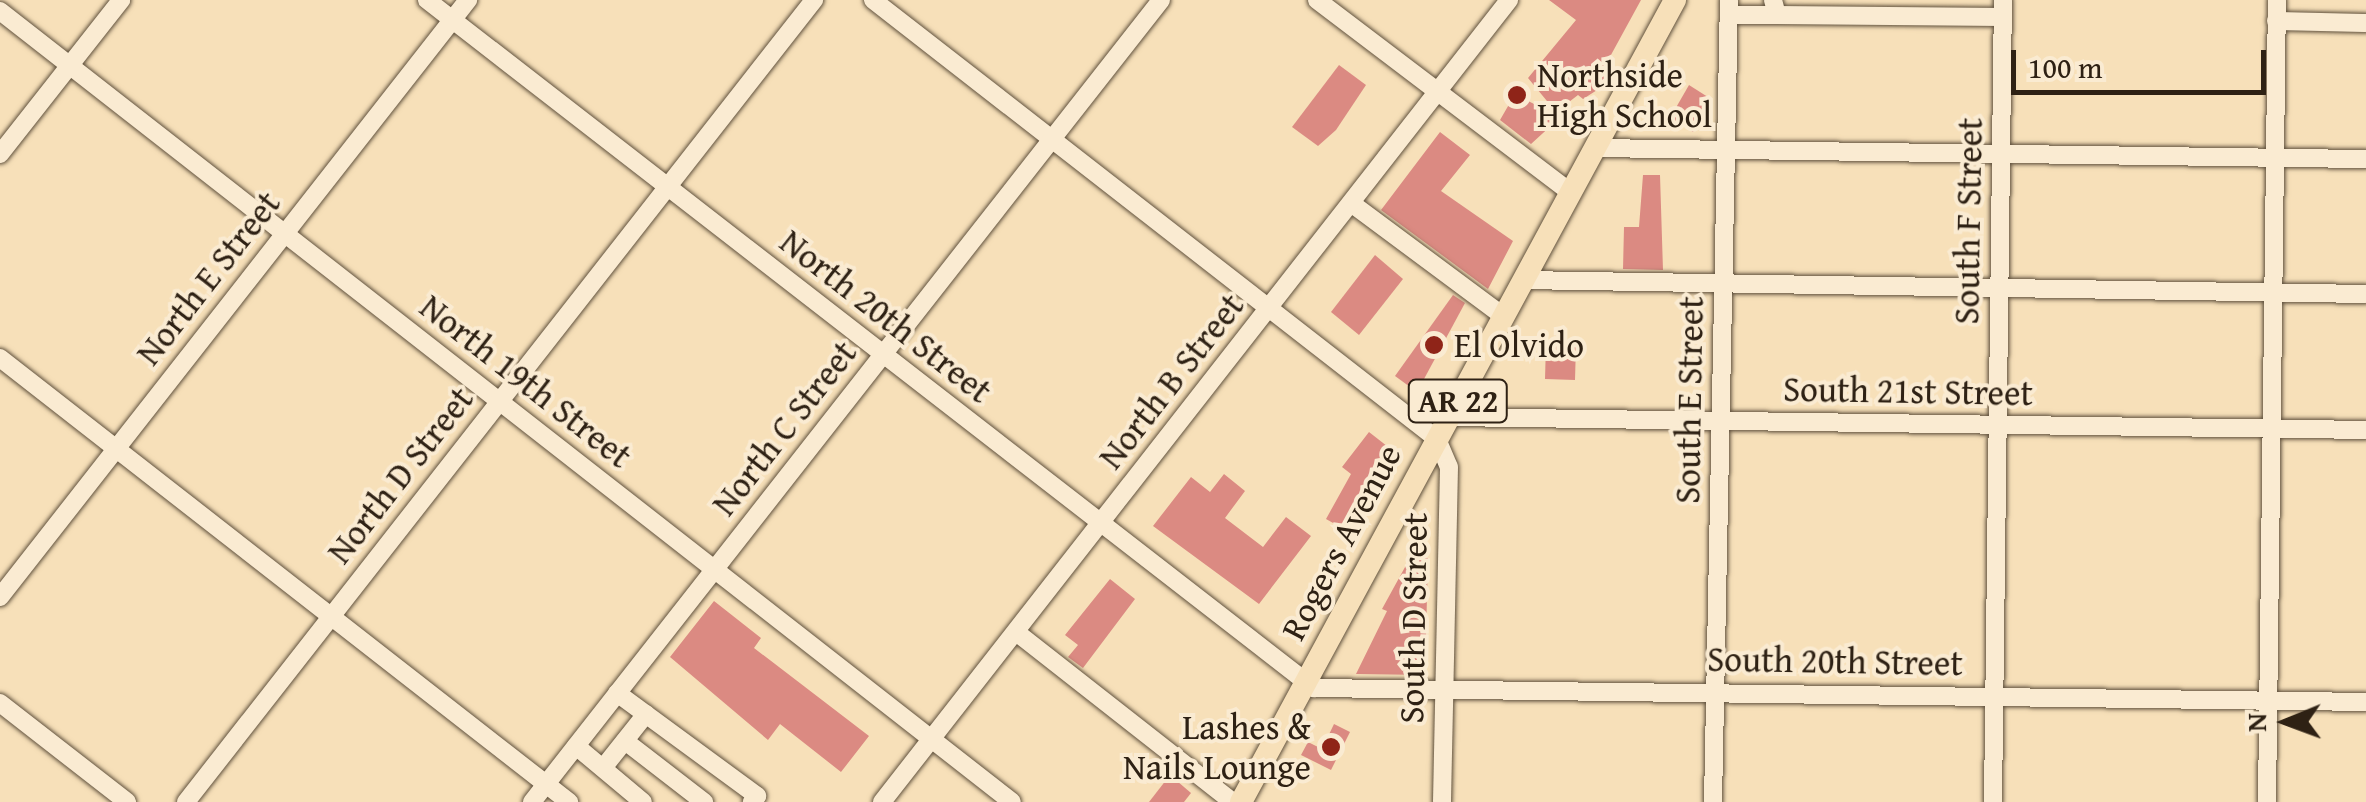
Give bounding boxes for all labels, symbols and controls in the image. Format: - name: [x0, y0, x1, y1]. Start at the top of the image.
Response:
- scale bar: [2016, 30, 2271, 92]
- text: 100 m: [2028, 45, 2102, 89]
- place label: Northside High School: [1537, 54, 1712, 136]
- marker: Northside High School: [1506, 84, 1528, 106]
- street label: South F Street: [1945, 117, 1991, 325]
- street label: North E Street: [127, 183, 289, 373]
- street label: North 20th Street: [772, 220, 1000, 412]
- street label: North 19th Street: [412, 285, 640, 477]
- street label: North B Street: [1090, 285, 1252, 477]
- street label: South E Street: [1666, 296, 1712, 504]
- place label: El Olvido: [1454, 324, 1584, 366]
- street label: North C Street: [703, 332, 865, 524]
- marker: El Olvido: [1423, 334, 1445, 356]
- street label: South 21st Street: [1783, 368, 2033, 414]
- road number: AR 22: [1406, 374, 1510, 428]
- street label: North D Street: [318, 378, 482, 572]
- street label: Rogers Avenue: [1272, 437, 1410, 647]
- street label: South D Street: [1390, 512, 1436, 724]
- street label: South 20th Street: [1707, 638, 1963, 684]
- north arrow: [2236, 672, 2336, 772]
- place label: Lashes & Nails Lounge: [1123, 706, 1311, 788]
- text: N: [2235, 713, 2276, 732]
- marker: Lashes & Nails Lounge: [1320, 736, 1342, 758]

